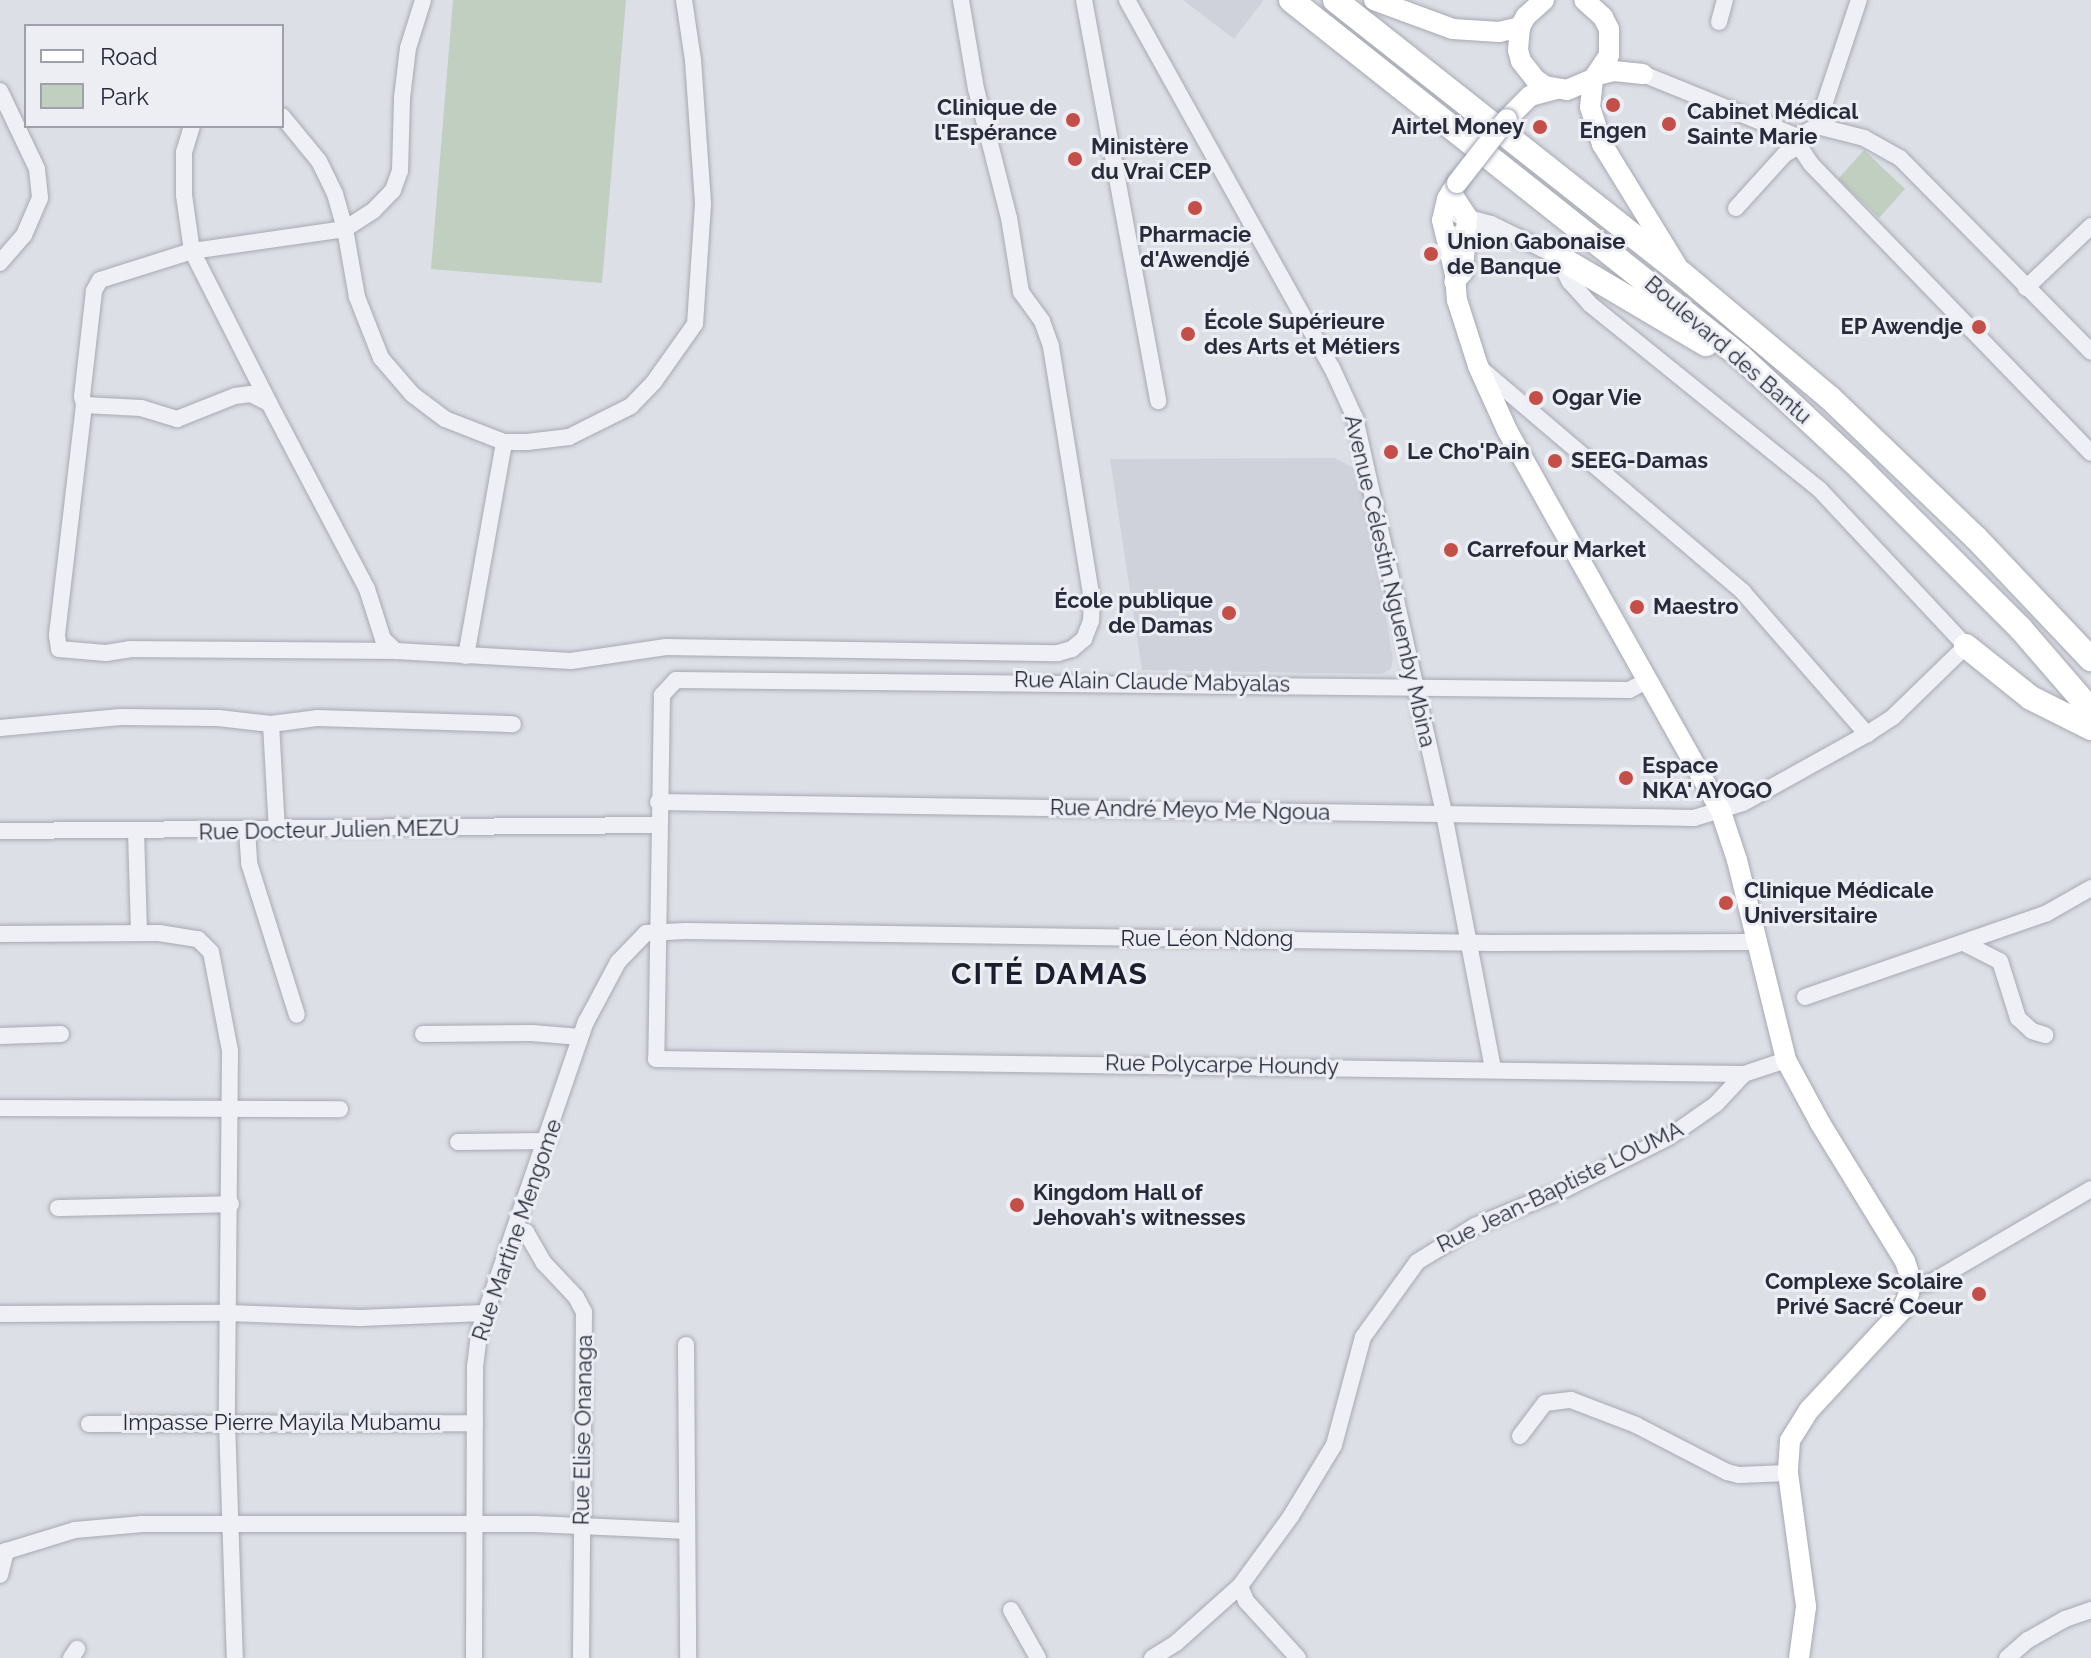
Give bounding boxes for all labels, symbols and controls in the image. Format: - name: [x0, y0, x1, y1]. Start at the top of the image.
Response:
- legend: [24, 24, 284, 128]
- text: Road: [100, 42, 158, 71]
- text: Park: [100, 82, 149, 111]
- place label: Clinique de l'Espérance: [934, 94, 1057, 146]
- marker: Engen: [1604, 96, 1622, 114]
- place label: Cabinet Médical Sainte Marie: [1687, 98, 1858, 150]
- marker: Clinique de l'Espérance: [1064, 111, 1082, 129]
- marker: Cabinet Médical Sainte Marie: [1658, 113, 1680, 135]
- place label: Airtel Money: [1391, 114, 1524, 140]
- marker: Airtel Money: [1531, 118, 1549, 136]
- place label: Engen: [1580, 118, 1646, 144]
- place label: Ministère du Vrai CEP: [1091, 133, 1212, 184]
- marker: Ministère du Vrai CEP: [1066, 150, 1084, 168]
- marker: Pharmacie d'Awendjé: [1186, 199, 1204, 217]
- place label: Pharmacie d'Awendjé: [1139, 221, 1251, 272]
- place label: Union Gabonaise de Banque: [1447, 228, 1626, 280]
- marker: Union Gabonaise de Banque: [1422, 245, 1440, 263]
- street label: Boulevard des Bantu: [1639, 270, 1817, 430]
- place label: École Supérieure des Arts et Métiers: [1204, 308, 1401, 360]
- place label: EP Awendje: [1839, 314, 1963, 340]
- marker: EP Awendje: [1970, 318, 1988, 336]
- marker: École Supérieure des Arts et Métiers: [1179, 325, 1197, 343]
- place label: Ogar Vie: [1552, 385, 1643, 411]
- marker: Ogar Vie: [1527, 389, 1545, 407]
- street label: Avenue Célestin Nguemby Mbina: [1339, 412, 1441, 750]
- place label: Le Cho'Pain: [1407, 439, 1530, 465]
- marker: Le Cho'Pain: [1382, 443, 1400, 461]
- place label: SEEG-Damas: [1571, 448, 1708, 474]
- marker: SEEG-Damas: [1546, 452, 1564, 470]
- place label: Carrefour Market: [1467, 537, 1647, 563]
- marker: Carrefour Market: [1442, 541, 1460, 559]
- place label: École publique de Damas: [1054, 587, 1213, 638]
- place label: Maestro: [1653, 594, 1739, 620]
- marker: Maestro: [1628, 598, 1646, 616]
- marker: École publique de Damas: [1220, 604, 1238, 622]
- street label: Rue Alain Claude Mabyalas: [1013, 666, 1291, 698]
- place label: Espace NKA' AYOGO: [1642, 752, 1773, 804]
- marker: Espace NKA' AYOGO: [1617, 769, 1635, 787]
- street label: Rue André Meyo Me Ngoua: [1049, 794, 1331, 826]
- street label: Rue Docteur Julien MEZU: [198, 815, 460, 845]
- place label: Clinique Médicale Universitaire: [1744, 877, 1934, 928]
- marker: Clinique Médicale Universitaire: [1715, 892, 1737, 914]
- street label: Rue Léon Ndong: [1121, 926, 1293, 952]
- district label: CITÉ DAMAS: [951, 956, 1149, 992]
- street label: Rue Polycarpe Houndy: [1105, 1050, 1339, 1080]
- street label: Rue Martine Mengome: [467, 1116, 567, 1344]
- street label: Rue Jean-Baptiste LOUMA: [1432, 1116, 1688, 1258]
- place label: Kingdom Hall of Jehovah's witnesses: [1033, 1179, 1246, 1230]
- marker: Kingdom Hall of Jehovah's witnesses: [1008, 1196, 1026, 1214]
- place label: Complexe Scolaire Privé Sacré Coeur: [1765, 1268, 1963, 1320]
- marker: Complexe Scolaire Privé Sacré Coeur: [1970, 1285, 1988, 1303]
- street label: Rue Elise Onanaga: [568, 1334, 598, 1526]
- street label: Impasse Pierre Mayila Mubamu: [123, 1410, 441, 1436]

